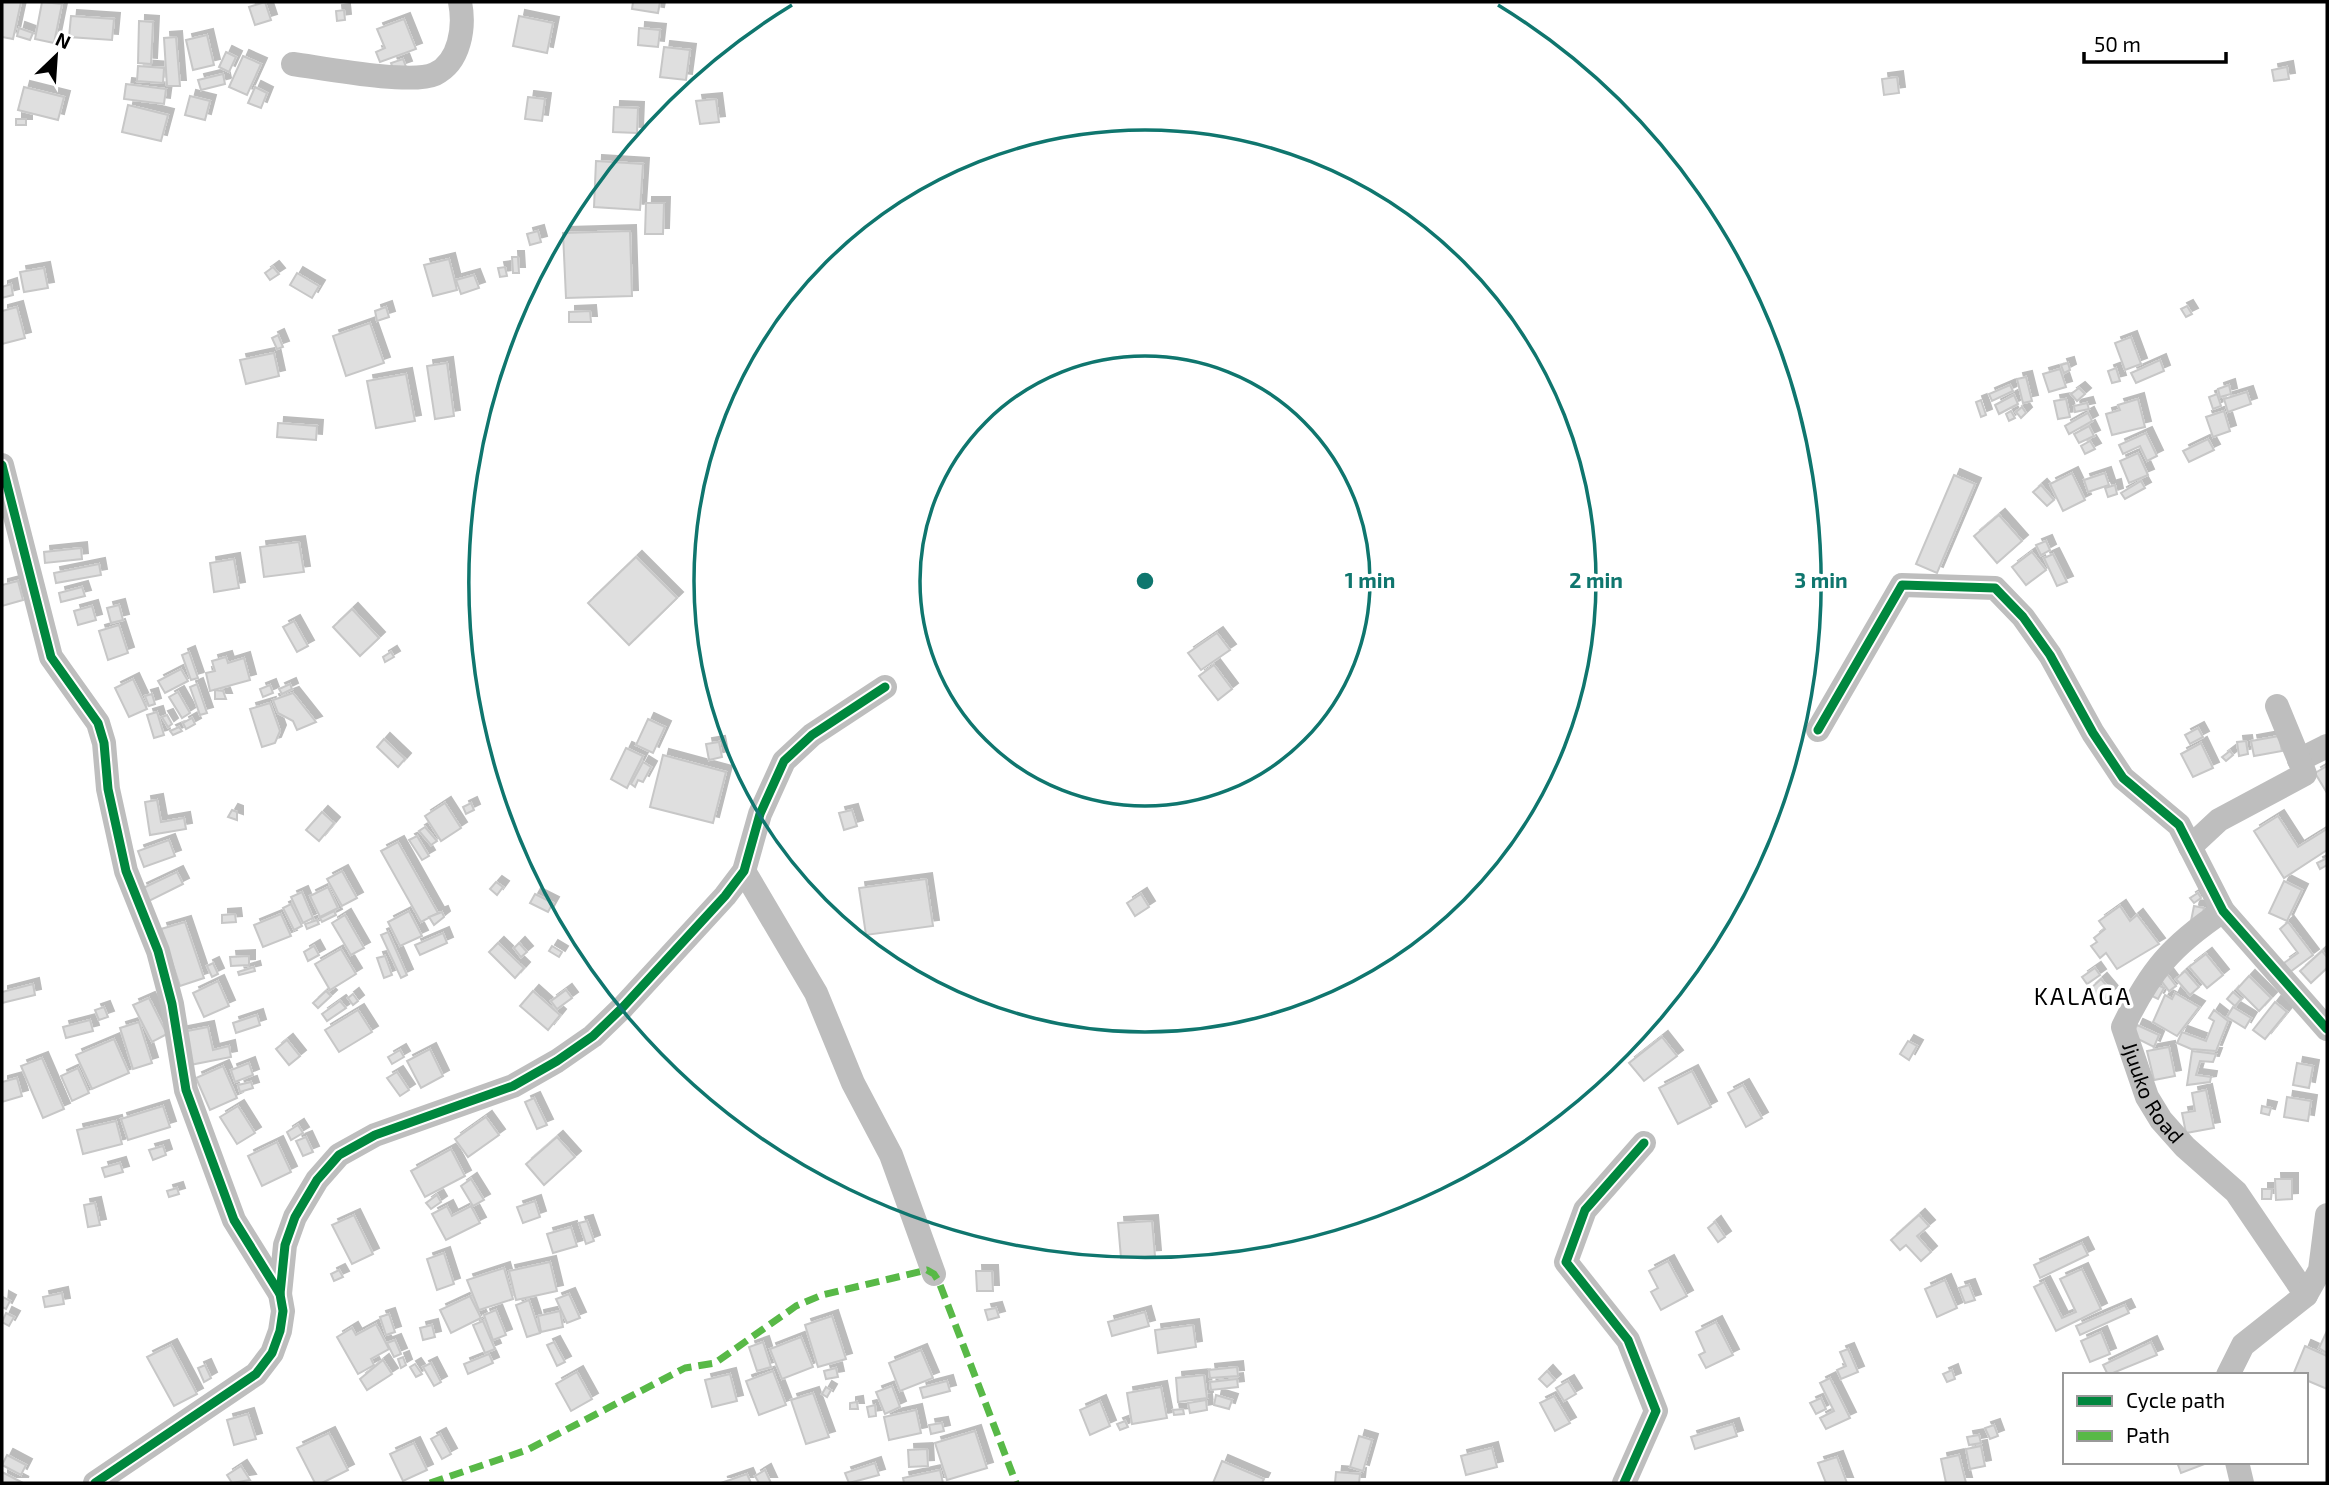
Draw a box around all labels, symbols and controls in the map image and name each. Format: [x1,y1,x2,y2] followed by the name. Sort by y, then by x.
[21,21,91,91] north arrow
[2084,21,2226,65] scale bar
[52,27,74,53] text: N
[2094,31,2141,56] text: 50 m
[1345,567,1395,592] text: 1 min
[1569,567,1623,592] text: 2 min
[1794,567,1848,592] text: 3 min
[1133,569,1157,593] centre of rings
[2034,981,2132,1010] district label: KALAGA
[2118,1038,2190,1148] street label: Jjuuko Road
[2063,1373,2308,1464] legend
[2126,1387,2225,1412] text: Cycle path
[2126,1422,2170,1447] text: Path

